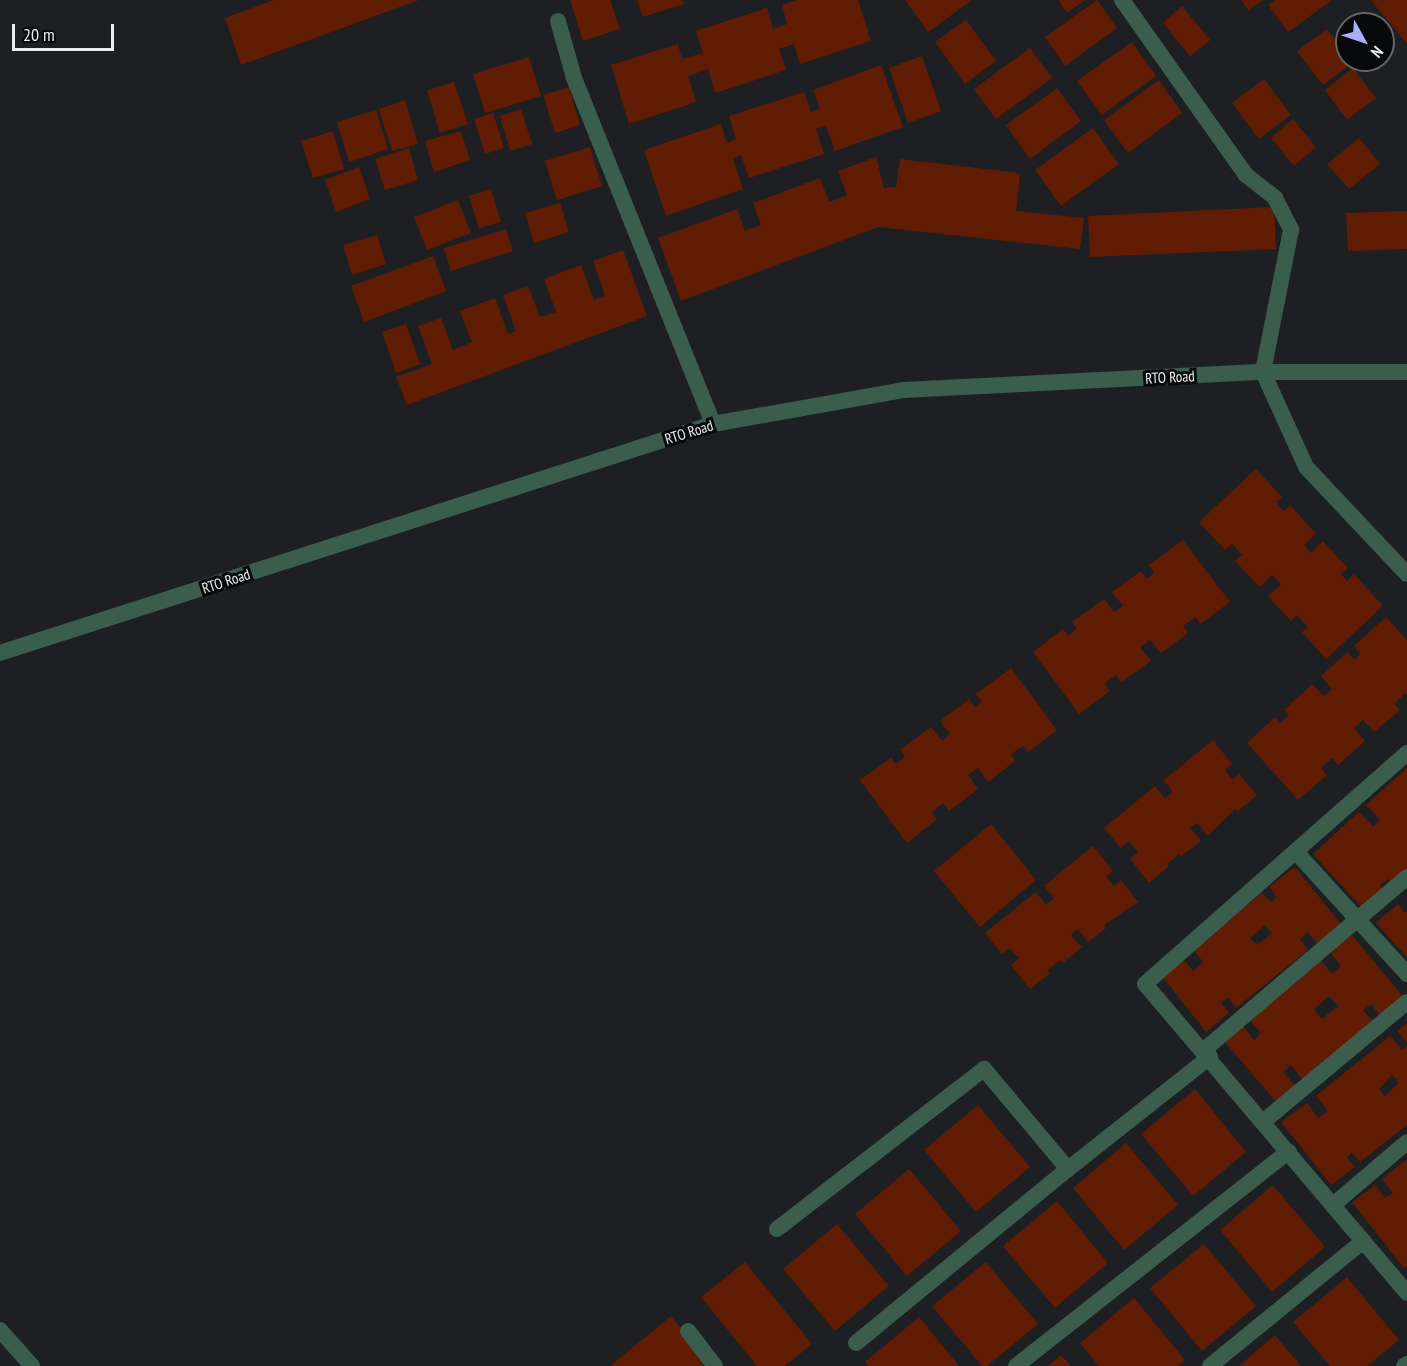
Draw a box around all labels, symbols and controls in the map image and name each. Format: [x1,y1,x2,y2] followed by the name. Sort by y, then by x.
[15,12,117,50] scale bar
[1335,12,1395,72] north arrow
[23,23,55,46] text: 20 m
[1367,43,1388,62] text: N
[1145,367,1195,387] street label: RTO Road
[663,416,715,448] street label: RTO Road
[200,565,252,597] street label: RTO Road

